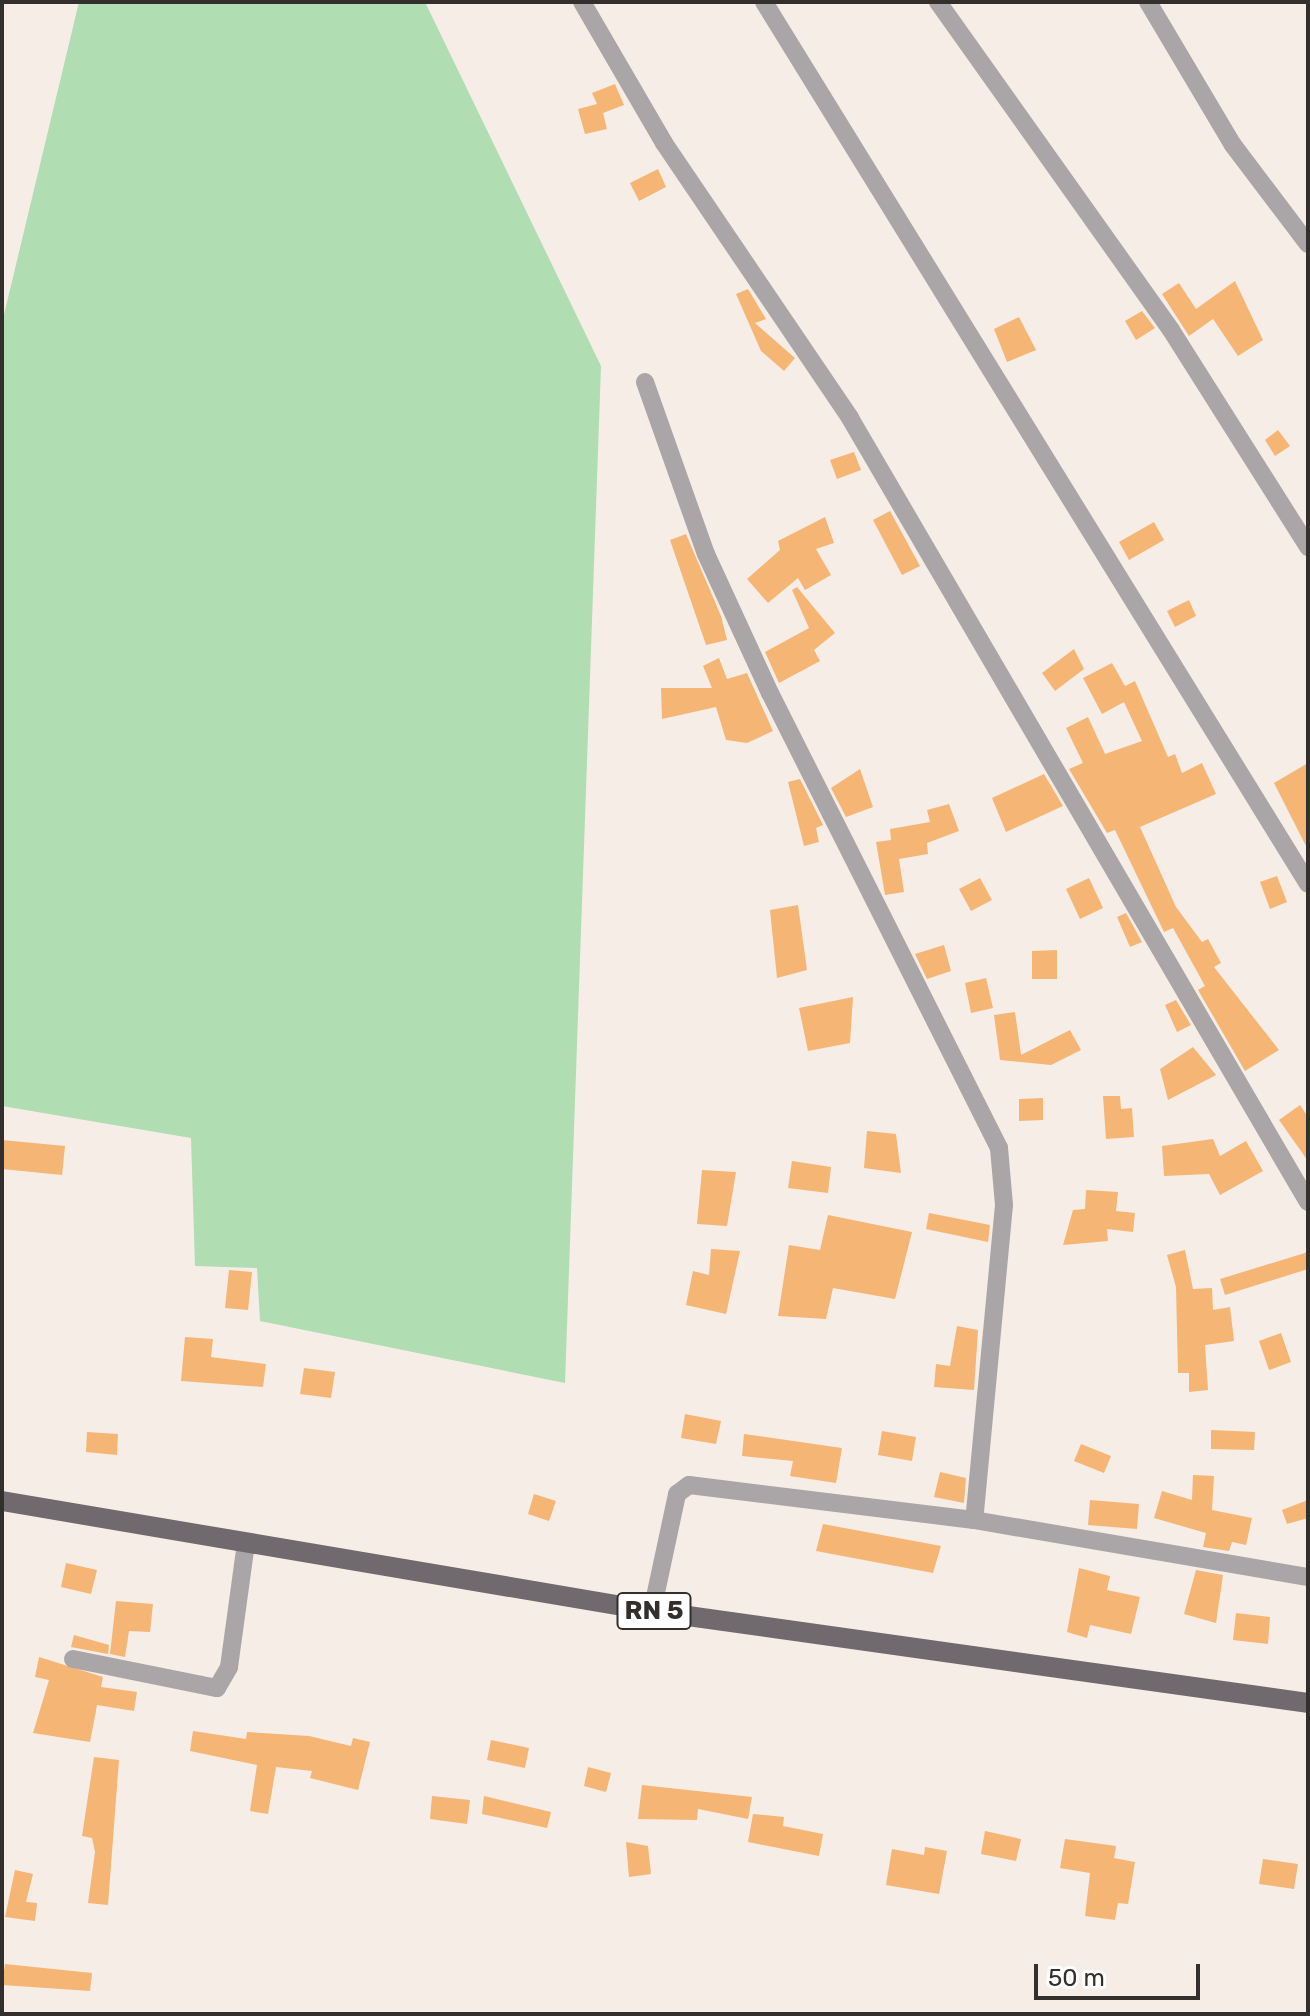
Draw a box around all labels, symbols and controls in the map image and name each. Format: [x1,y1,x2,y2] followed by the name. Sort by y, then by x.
[616,1589,692,1633] road number: RN 5
[1038,1948,1204,1998] scale bar
[1048,1964,1105,1992] text: 50 m

